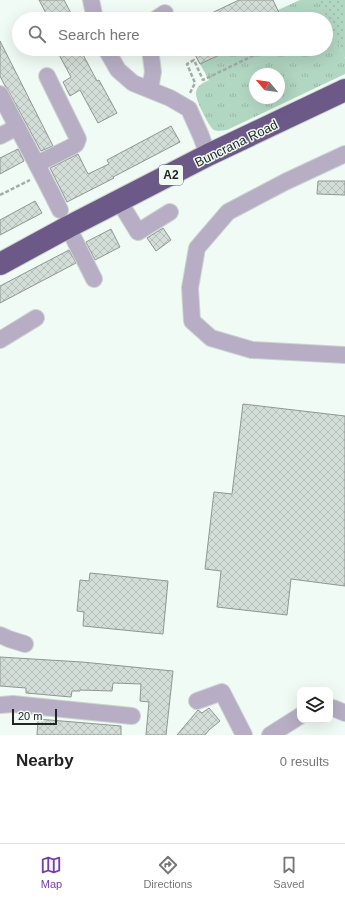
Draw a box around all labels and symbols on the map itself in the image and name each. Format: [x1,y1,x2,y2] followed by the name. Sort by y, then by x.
[249,68,285,104] north arrow
[192,117,280,170] street label: Buncrana Road
[159,165,183,185] road number: A2
[12,707,57,726] scale bar

